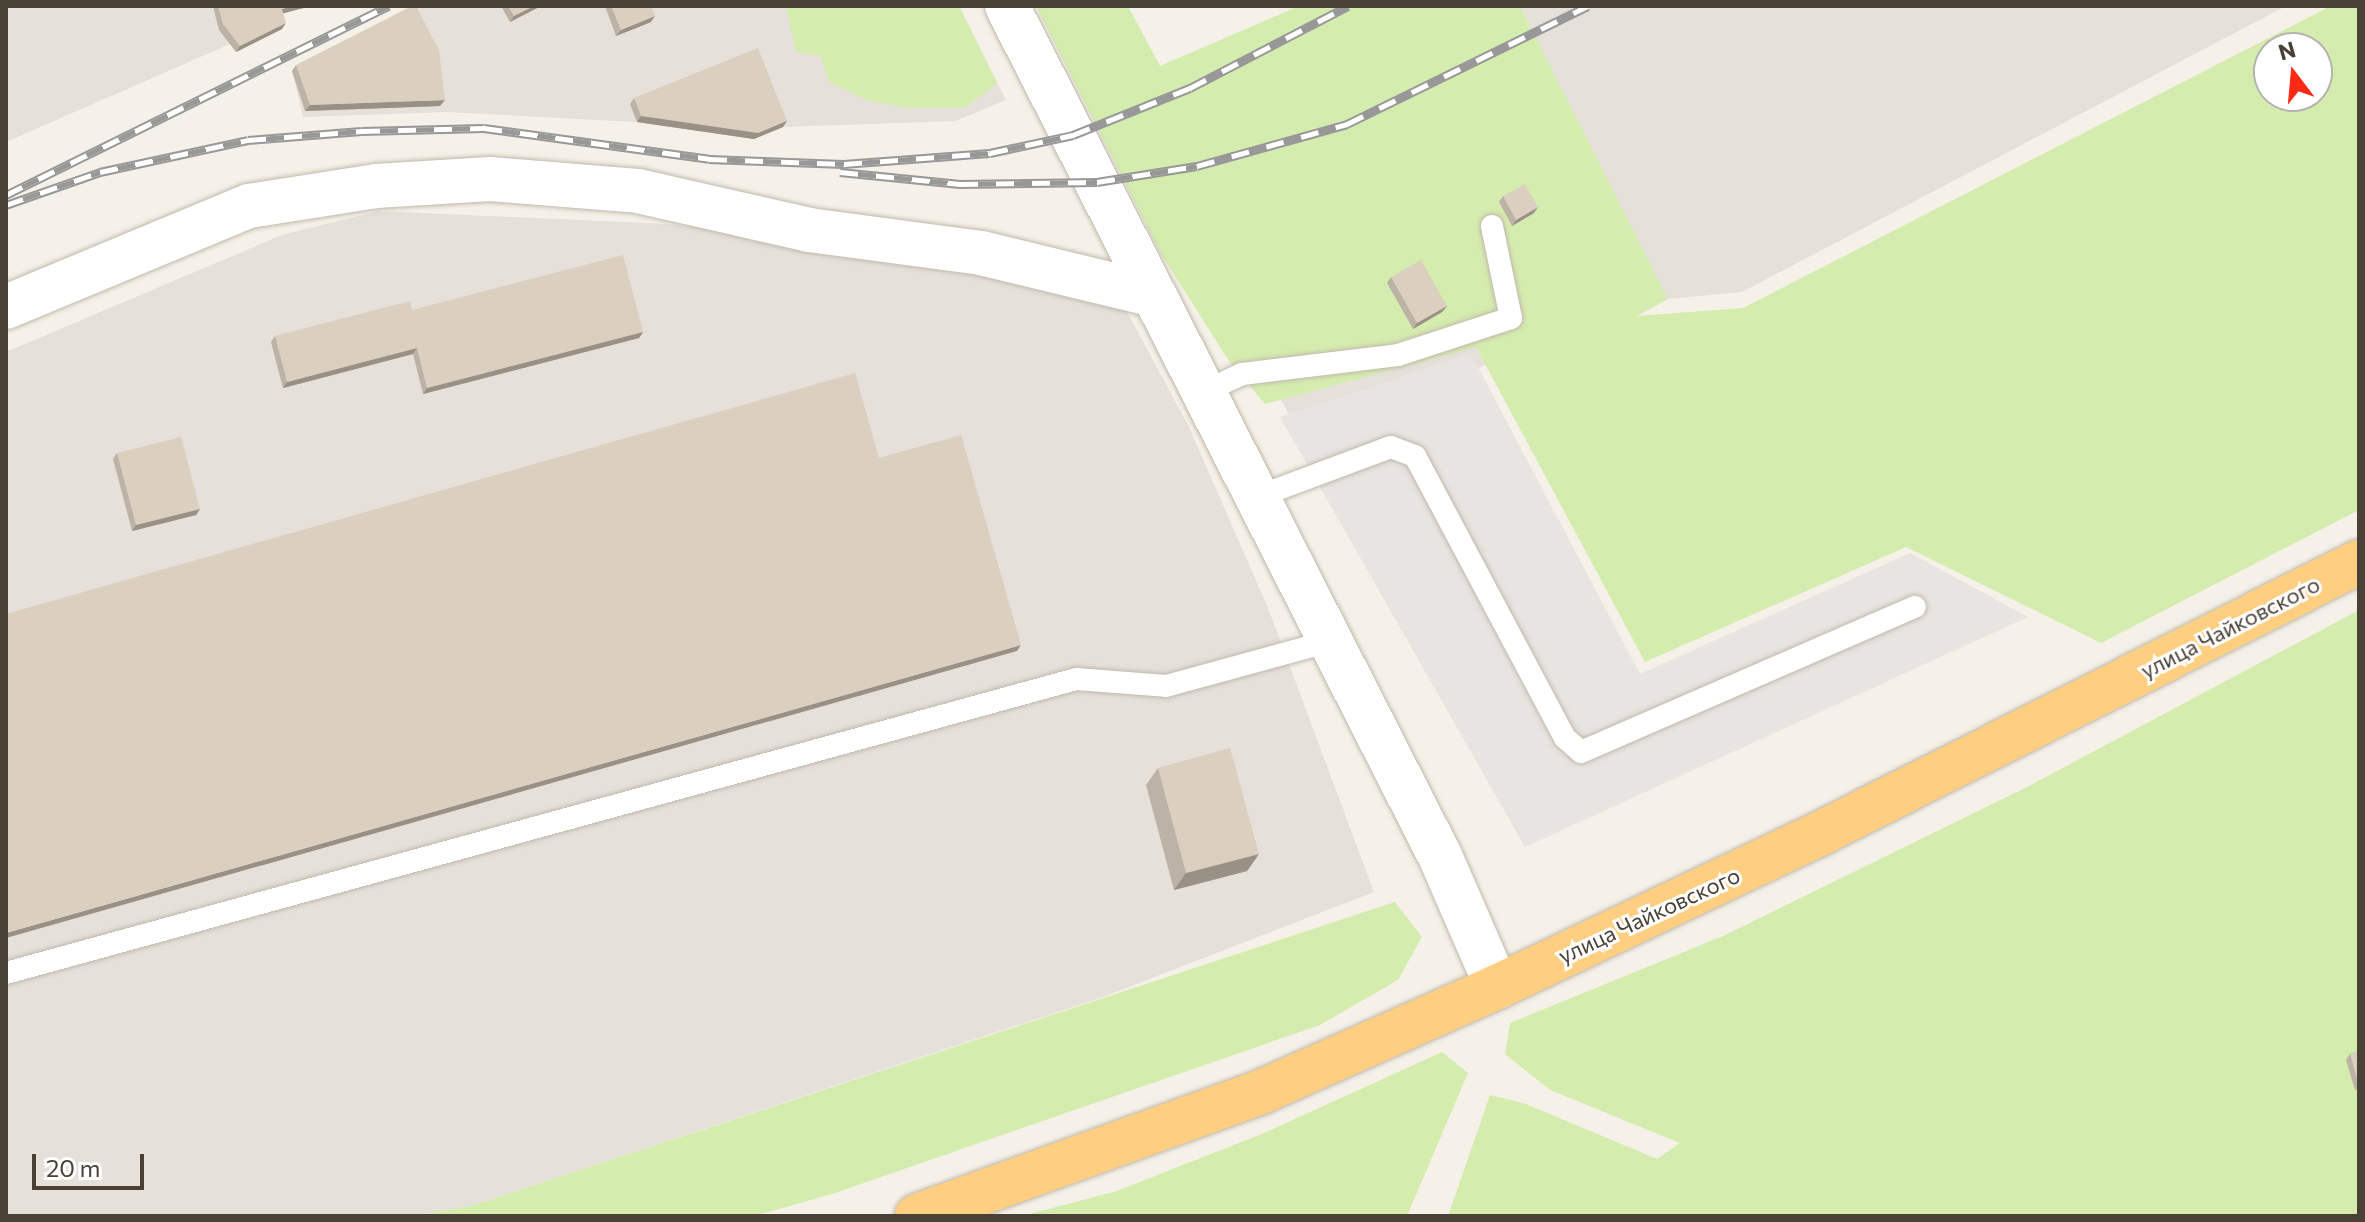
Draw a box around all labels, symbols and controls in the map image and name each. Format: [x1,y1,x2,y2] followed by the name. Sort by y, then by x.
[2253,32,2333,112] north arrow
[2275,35,2298,66] text: N
[2136,570,2324,684] street label: улица Чайковского
[1554,861,1744,969] street label: улица Чайковского
[36,1138,148,1188] scale bar
[46,1153,100,1182] text: 20 m

